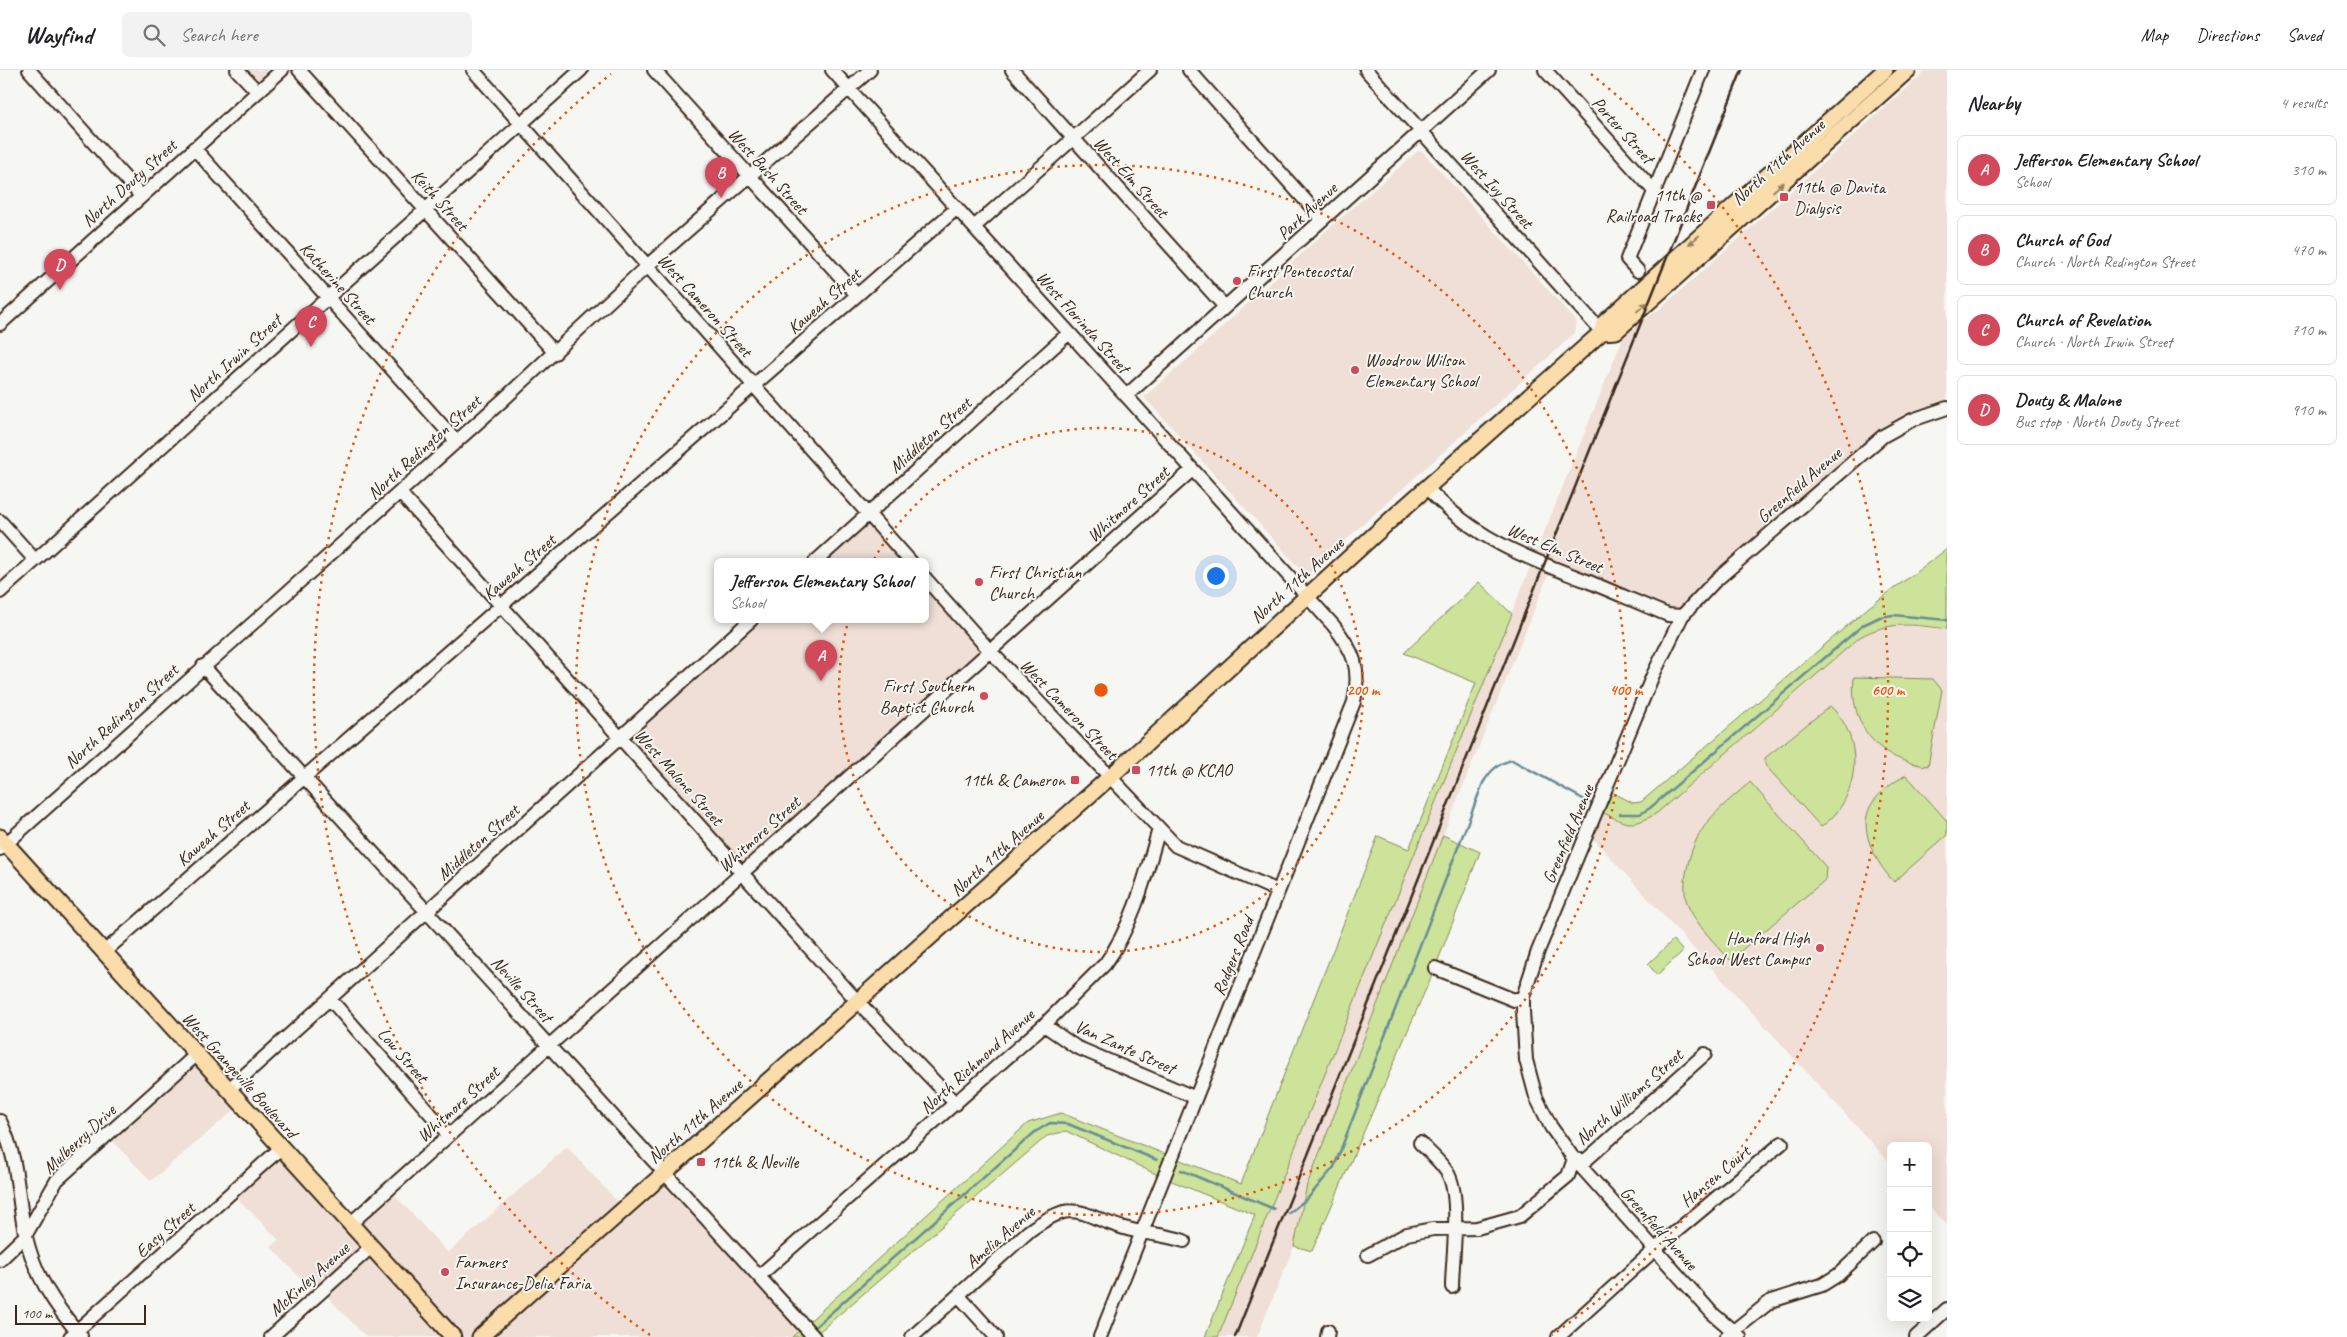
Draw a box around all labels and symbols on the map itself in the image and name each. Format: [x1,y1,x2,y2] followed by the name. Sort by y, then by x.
[1587,92,1661,170] street label: Porter Street
[1727,113,1830,210] street label: North 11th Avenue
[723,123,814,220] street label: West Bush Street
[1089,132,1174,224] street label: West Elm Street
[77,133,183,231] street label: North Douty Street
[1456,145,1539,234] street label: West Ivy Street
[705,157,737,198] pin: B
[407,165,475,237] street label: Keith Street
[1794,176,1887,219] place label: 11th @ Davita Dialysis
[1272,177,1343,244] street label: Park Avenue
[1771,181,1783,193] one-way arrow
[1606,184,1703,227] place label: 11th @ Railroad Tracks
[1778,191,1790,203] marker: 11th @ Davita Dialysis
[1705,199,1717,211] marker: 11th @ Railroad Tracks
[1689,234,1701,246] one-way arrow
[295,237,382,330] street label: Katherine Street
[44,249,76,290] pin: D
[653,249,759,363] street label: West Cameron Street
[1247,260,1354,303] place label: First Pentecostal Church
[783,262,867,339] street label: Kaweah Street
[1031,266,1137,380] street label: West Florinda Street
[1231,275,1243,287] marker: First Pentecostal Church
[1635,302,1648,313] one-way arrow
[295,306,327,347] pin: C
[182,308,288,406] street label: North Irwin Street
[1365,349,1480,392] place label: Woodrow Wilson Elementary School
[1349,364,1361,376] marker: Woodrow Wilson Elementary School
[363,389,487,504] street label: North Redington Street
[884,391,977,478] street label: Middleton Street
[1752,441,1847,528] street label: Greenfield Avenue
[1082,460,1175,547] street label: Whitmore Street
[1504,518,1608,579] street label: West Elm Street
[478,528,562,605] street label: Kaweah Street
[1246,531,1349,628] street label: North 11th Avenue
[989,561,1082,604] place label: First Christian Church
[1203,563,1229,589] your location
[973,576,985,588] marker: First Christian Church
[805,640,837,681] pin: A
[1015,654,1124,765] street label: West Cameron Street
[60,658,184,773] street label: North Redington Street
[880,675,975,718] place label: First Southern Baptist Church
[1092,681,1110,699] centre of rings
[1347,681,1381,700] text: 200 m
[1610,681,1644,700] text: 400 m
[1872,681,1906,700] text: 600 m
[978,690,990,702] marker: First Southern Baptist Church
[630,724,729,831] street label: West Malone Street
[1146,759,1234,781] place label: 11th @ KCAO
[1130,764,1142,776] marker: 11th @ KCAO
[963,769,1066,791] place label: 11th & Cameron
[1069,774,1081,786] marker: 11th & Cameron
[1537,780,1599,887] street label: Greenfield Avenue
[713,790,806,877] street label: Whitmore Street
[172,794,256,871] street label: Kaweah Street
[432,798,525,885] street label: Middleton Street
[946,804,1049,901] street label: North 11th Avenue
[1207,911,1260,999] street label: Rodgers Road
[1685,927,1812,970] place label: Hanford High School West Campus
[1814,942,1826,954] marker: Hanford High School West Campus
[487,951,560,1029] street label: Neville Street
[915,1003,1040,1118] street label: North Richmond Avenue
[178,1007,304,1145] street label: West Grangeville Boulevard
[1071,1015,1181,1080] street label: Van Zante Street
[373,1023,434,1089] street label: Low Street
[1571,1043,1689,1150] street label: North Williams Street
[412,1060,505,1147] street label: Whitmore Street
[643,1073,748,1168] street label: North 11th Avenue
[38,1099,121,1178] street label: Mulberry Drive
[1676,1139,1756,1212] street label: Hansen Court
[711,1151,799,1173] place label: 11th & Neville
[695,1156,707,1168] marker: 11th & Neville
[1616,1182,1703,1275] street label: Greenfield Avenue
[131,1196,201,1263] street label: Easy Street
[961,1200,1040,1273] street label: Amelia Avenue
[264,1236,355,1321] street label: McKinley Avenue
[455,1251,592,1294] place label: Farmers Insurance-Delia Faria
[439,1266,451,1278] marker: Farmers Insurance-Delia Faria
[15,1302,146,1325] scale bar

